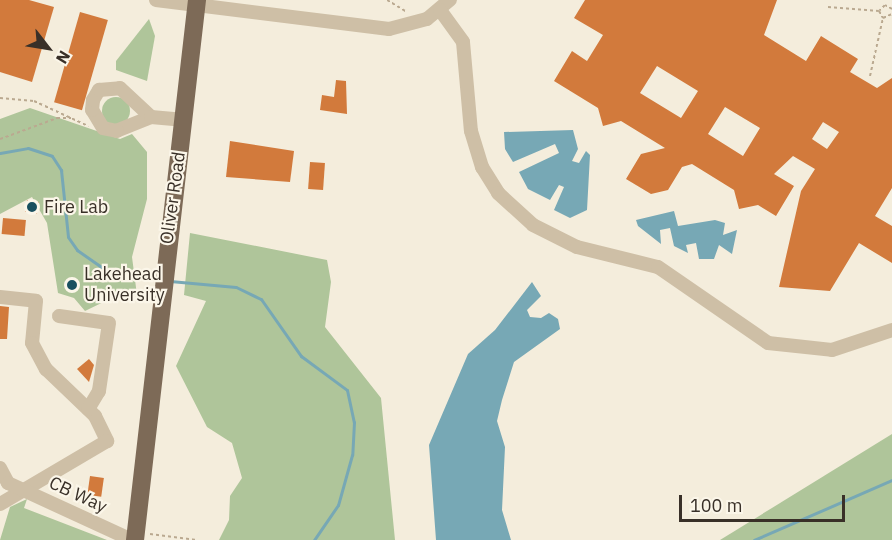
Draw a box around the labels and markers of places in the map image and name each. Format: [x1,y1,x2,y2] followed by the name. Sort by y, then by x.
[44,196,108,218] place label: Fire Lab
[25,200,39,214] marker: Fire Lab
[84,264,165,306] place label: Lakehead University
[65,278,79,292] marker: Lakehead University

